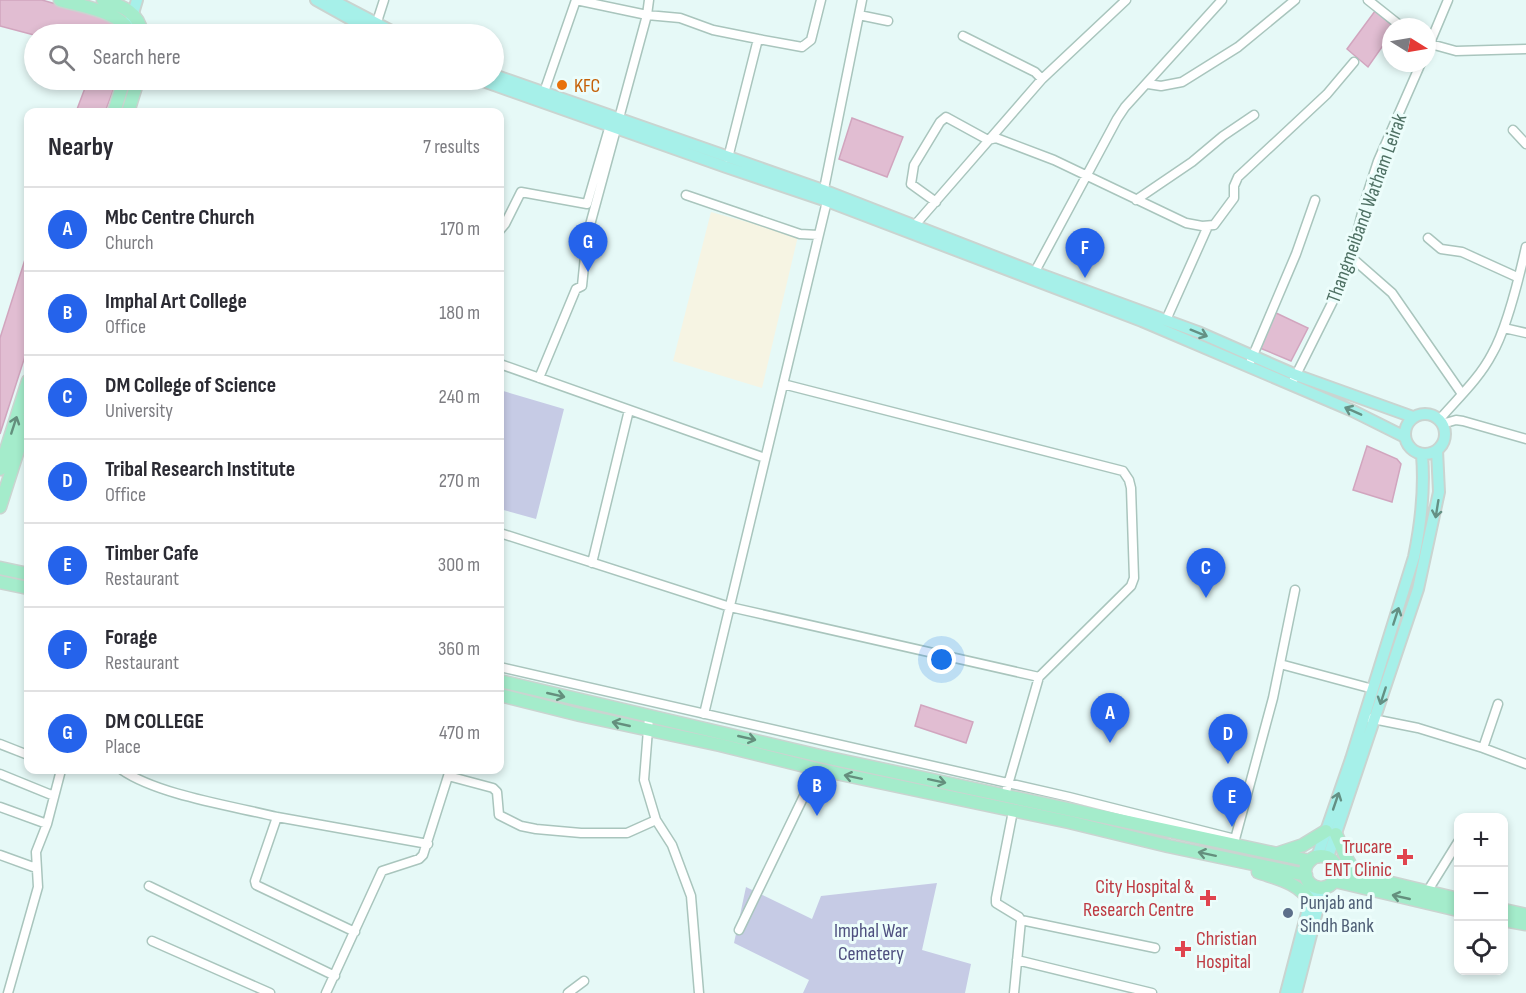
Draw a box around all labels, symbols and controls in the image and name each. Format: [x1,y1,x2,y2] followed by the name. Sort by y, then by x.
[1382,18,1436,72] north arrow
[24,24,504,90] search box
[45,41,78,74] icon: search
[93,44,180,71] text: Search here
[574,74,600,98] place label: KFC
[555,78,569,92] marker: KFC
[1322,110,1412,306] street label: Thangmeiband Watham Leirak
[48,132,114,163] text: Nearby
[423,135,480,159] text: 7 results
[105,204,255,231] text: Mbc Centre Church
[63,217,72,241] text: A
[440,217,480,241] text: 170 m
[568,222,608,272] pin: G
[1066,228,1104,278] pin: F
[105,231,154,255] text: Church
[105,288,247,315] text: Imphal Art College
[63,301,72,325] text: B
[439,301,480,325] text: 180 m
[105,315,146,339] text: Office
[1189,328,1208,339] one-way arrow
[105,372,276,399] text: DM College of Science
[62,385,73,409] text: C
[439,385,480,409] text: 240 m
[105,399,173,423] text: University
[1344,405,1362,416] one-way arrow
[9,416,20,435] one-way arrow
[105,456,295,483] text: Tribal Research Institute
[62,469,73,493] text: D
[439,469,480,493] text: 270 m
[105,483,146,507] text: Office
[1431,498,1442,518] one-way arrow
[105,540,199,567] text: Timber Cafe
[1186,548,1226,598] pin: C
[63,553,72,577] text: E
[438,553,480,577] text: 300 m
[105,567,179,591] text: Restaurant
[1391,607,1402,626] one-way arrow
[105,624,157,651] text: Forage
[63,637,72,661] text: F
[438,637,480,661] text: 360 m
[927,645,956,674] your location
[105,651,179,675] text: Restaurant
[1377,686,1388,705] one-way arrow
[547,689,566,701] one-way arrow
[1090,694,1130,743] pin: A
[105,708,204,735] text: DM COLLEGE
[1208,714,1248,764] pin: D
[612,718,631,730] one-way arrow
[62,721,73,745] text: G
[439,721,480,745] text: 470 m
[736,733,756,744] one-way arrow
[105,735,141,759] text: Place
[798,766,836,816] pin: B
[843,770,862,782] one-way arrow
[927,776,946,787] one-way arrow
[1212,778,1252,827] pin: E
[1331,792,1342,811] one-way arrow
[1454,813,1508,975] map controls
[1454,813,1508,867] button: +
[1324,835,1392,882] place label: Trucare ENT Clinic
[1198,848,1217,859] one-way arrow
[1396,848,1414,866] marker: Trucare ENT Clinic
[1454,867,1508,921] button: −
[1083,875,1194,922] place label: City Hospital & Research Centre
[1199,889,1217,907] marker: City Hospital & Research Centre
[1300,891,1374,938] place label: Punjab and Sindh Bank
[1392,891,1411,903] one-way arrow
[1281,906,1295,920] marker: Punjab and Sindh Bank
[834,919,908,966] park label: Imphal War Cemetery
[1454,921,1508,975] button: locate
[1196,927,1257,974] place label: Christian Hospital
[1174,940,1192,958] marker: Christian Hospital

